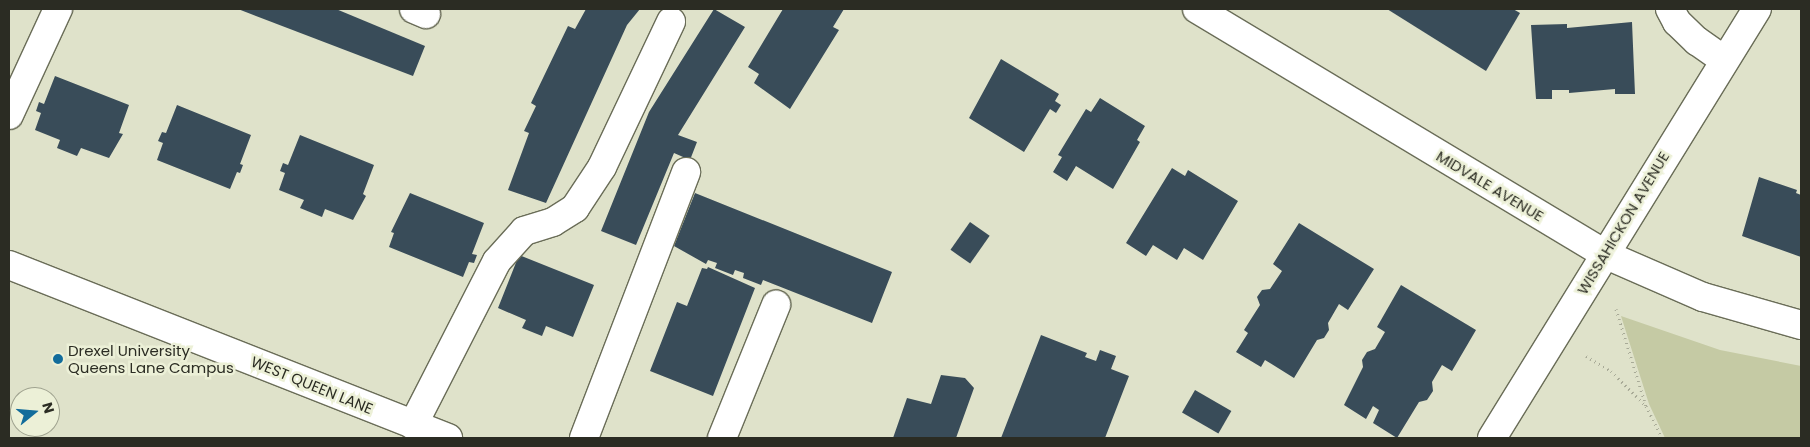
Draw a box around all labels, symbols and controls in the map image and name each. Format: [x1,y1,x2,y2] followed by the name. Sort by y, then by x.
[1433,147,1547,225] street label: MIDVALE AVENUE
[1573,148,1673,298] street label: WISSAHICKON AVENUE
[68,341,234,376] place label: Drexel University Queens Lane Campus
[248,352,376,418] street label: WEST QUEEN LANE
[52,353,64,365] marker: Drexel University Queens Lane Campus
[10,387,60,437] north arrow
[37,400,59,416] text: N

